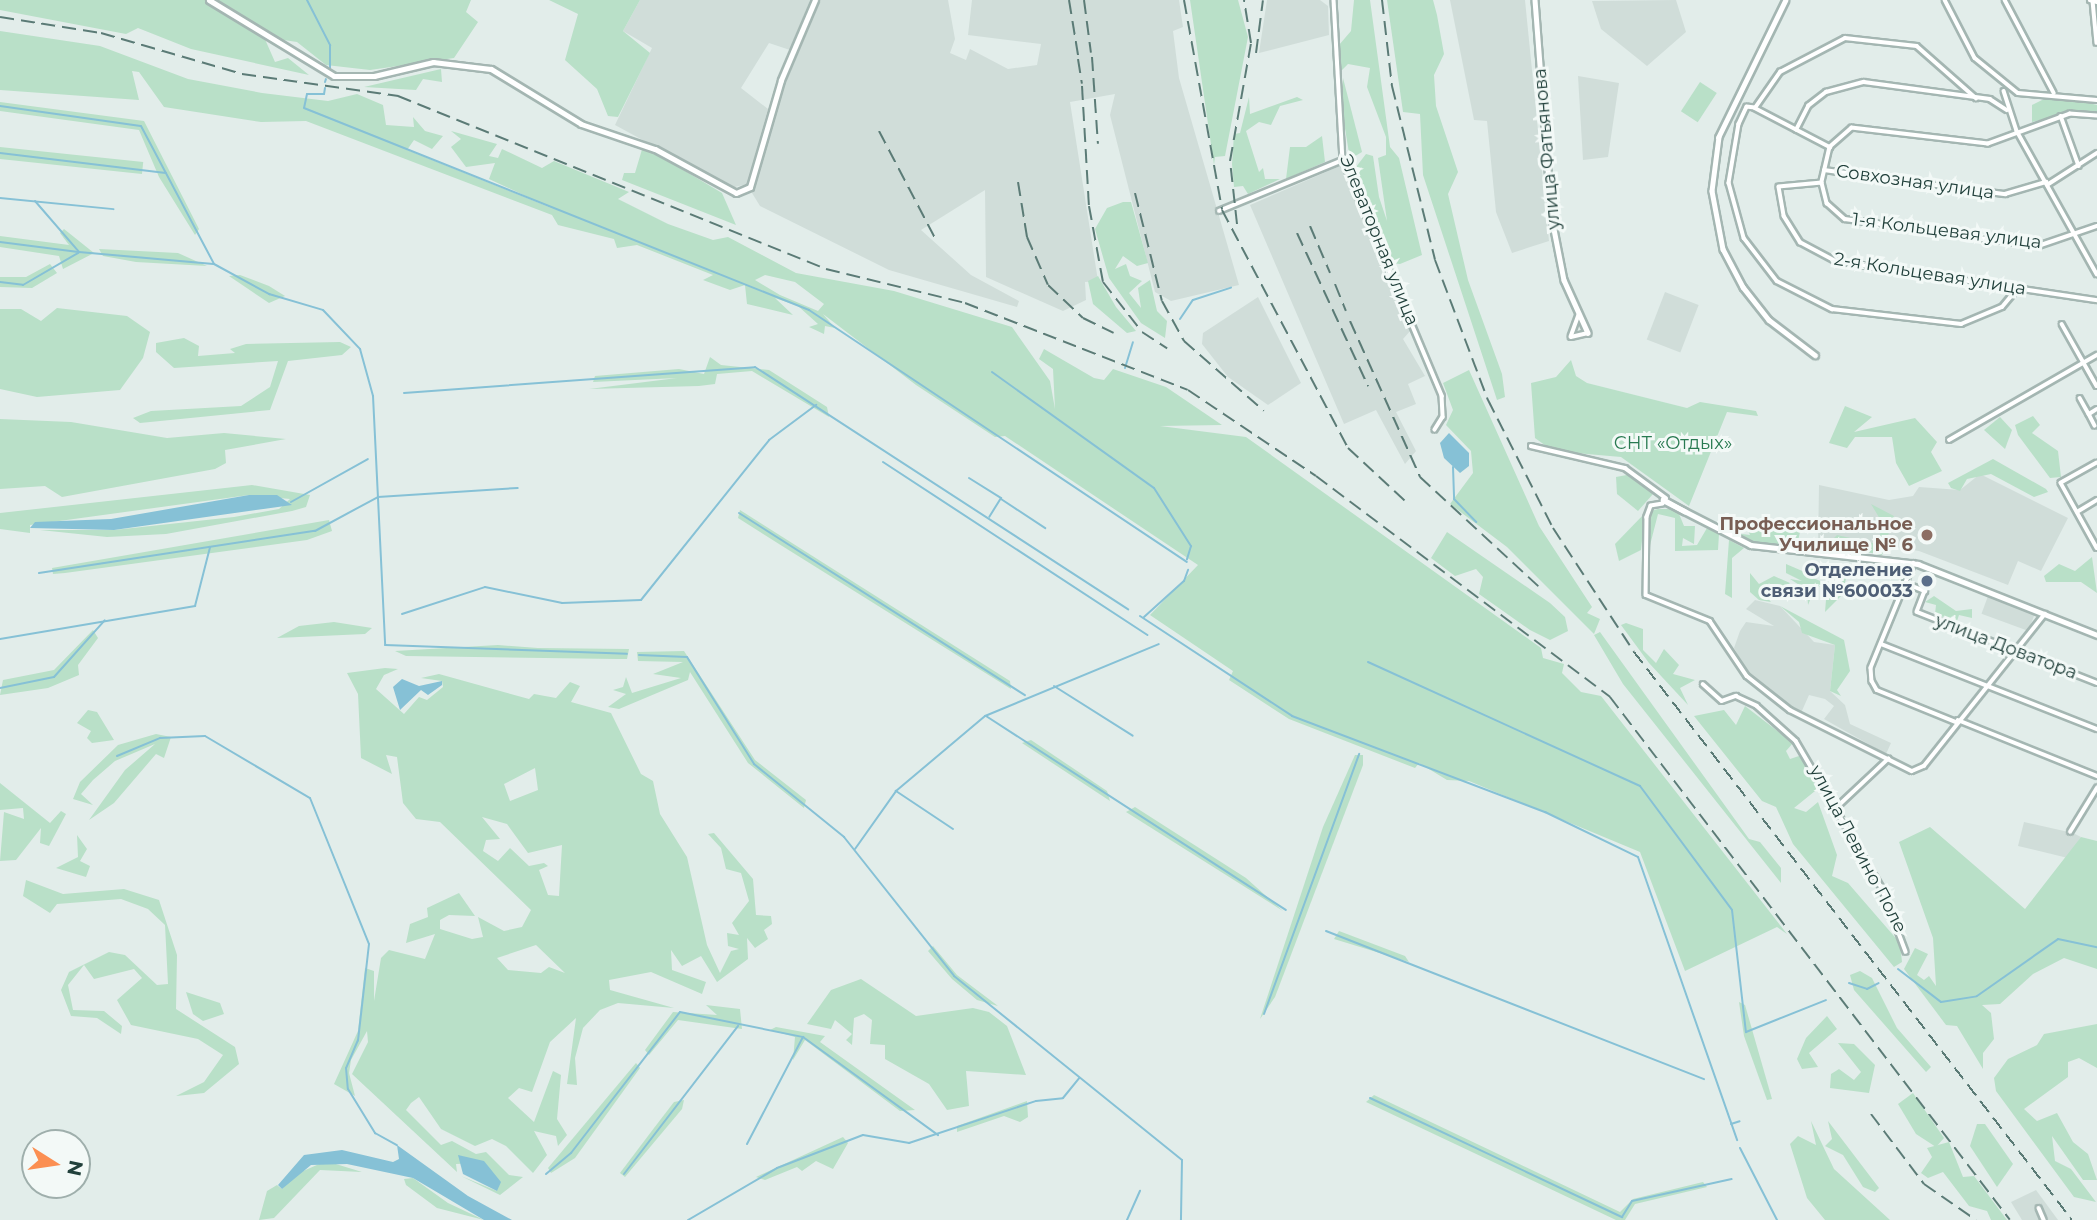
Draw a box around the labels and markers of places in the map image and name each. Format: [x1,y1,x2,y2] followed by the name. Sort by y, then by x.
[1719,514,1913,556] place label: Профессиональное Училище № 6
[1919,527,1935,543] marker: Профессиональное Училище № 6
[1761,560,1913,602] place label: Отделение связи №600033
[1919,573,1935,589] marker: Отделение связи №600033

